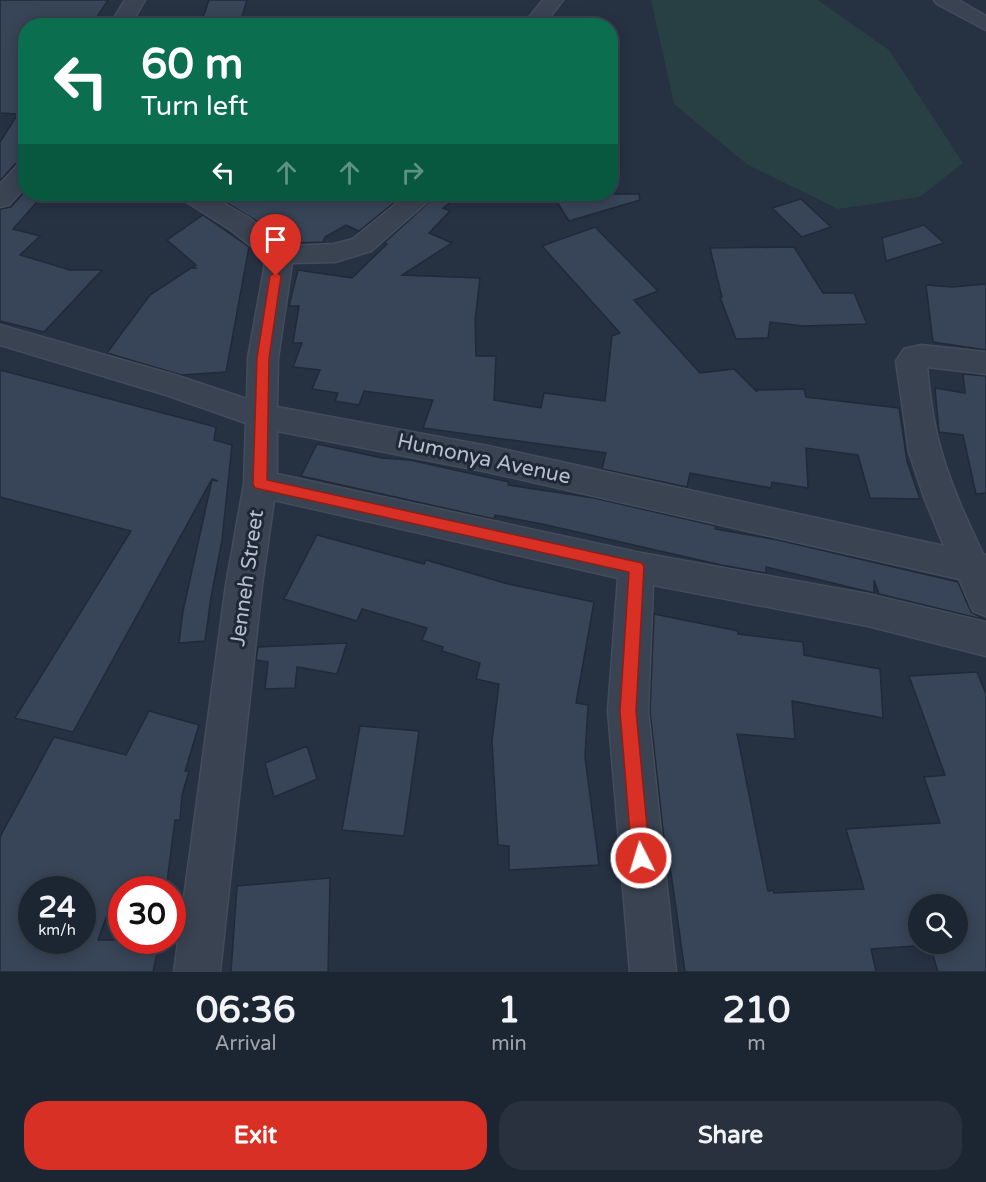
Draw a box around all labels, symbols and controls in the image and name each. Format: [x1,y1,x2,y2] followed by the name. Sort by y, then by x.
[141,39,243,90] text: 60 m
[42,42,120,120] icon: left
[141,90,248,123] text: Turn left
[207,156,240,189] icon: left
[270,156,303,189] icon: ahead
[333,156,366,189] icon: ahead
[396,156,429,189] icon: right
[250,214,301,276] pin
[259,223,292,256] icon: arrive
[395,428,573,490] street label: Humonya Avenue
[225,508,269,648] street label: Jenneh Street
[609,826,673,890] position arrow
[108,876,186,954] speed limit sign: 30
[38,889,76,926] text: 24
[908,894,968,954] map controls
[908,894,968,954] button: search
[38,921,76,939] text: km/h
[196,989,296,1032] text: 06:36
[498,989,520,1032] text: 1
[722,989,790,1032] text: 210
[215,1032,277,1056] text: Arrival
[491,1032,527,1056] text: min
[747,1032,766,1056] text: m
[24,1101,487,1170] button: Exit
[499,1101,962,1170] button: Share

